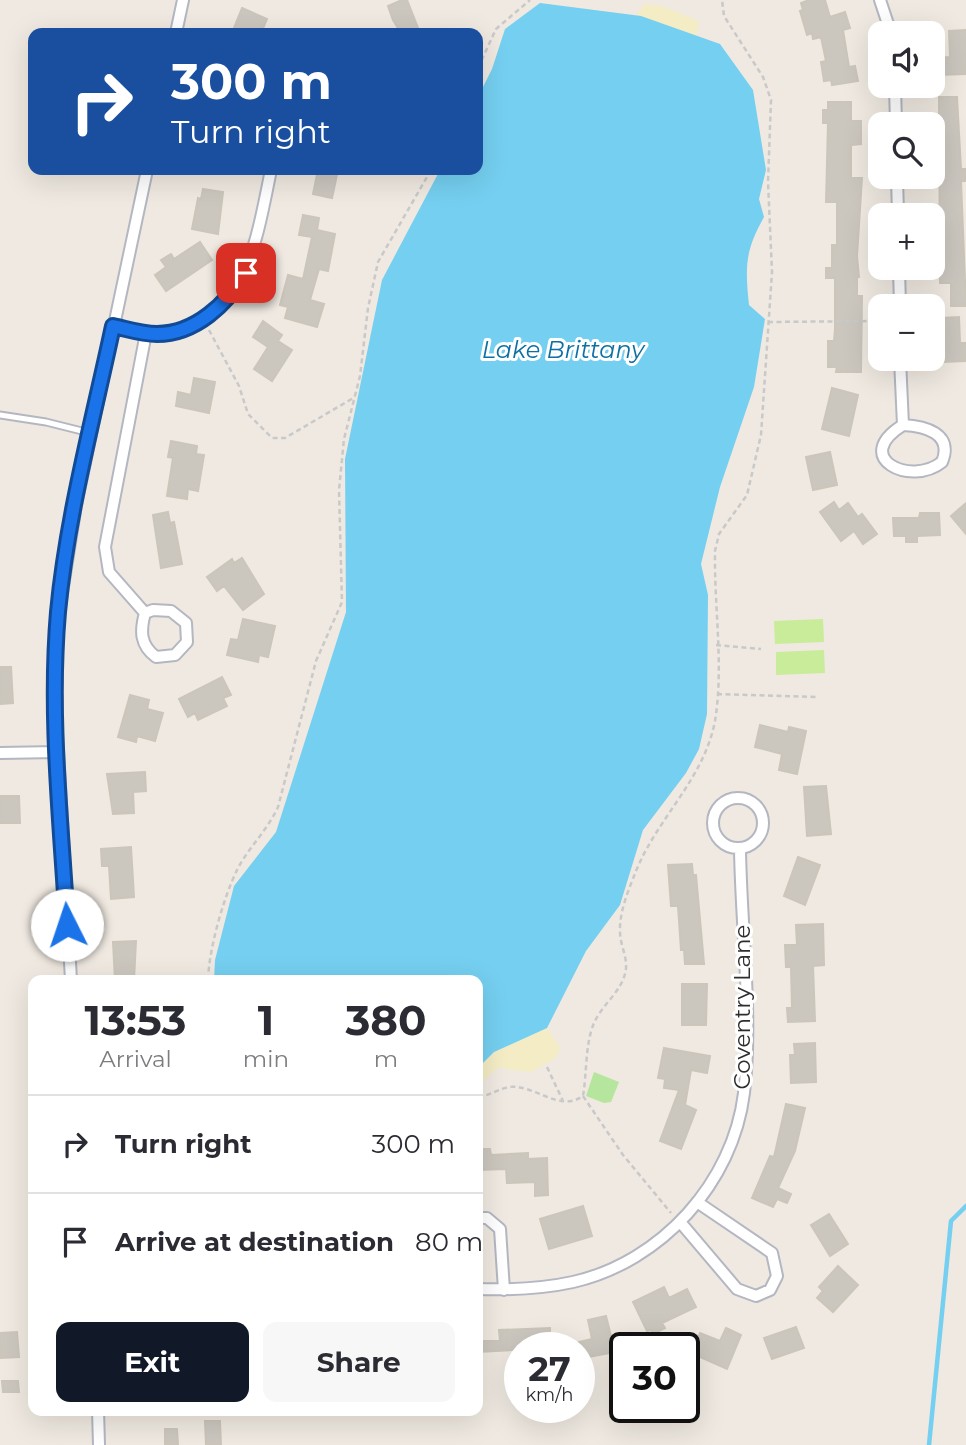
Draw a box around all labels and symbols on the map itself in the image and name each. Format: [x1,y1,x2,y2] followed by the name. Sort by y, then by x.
[216,243,276,303] pin
[482,335,646,364] water label: Lake Brittany
[30,888,104,962] position arrow
[728,925,756,1089] street label: Coventry Lane
[609,1332,700,1423] speed limit sign: 30

